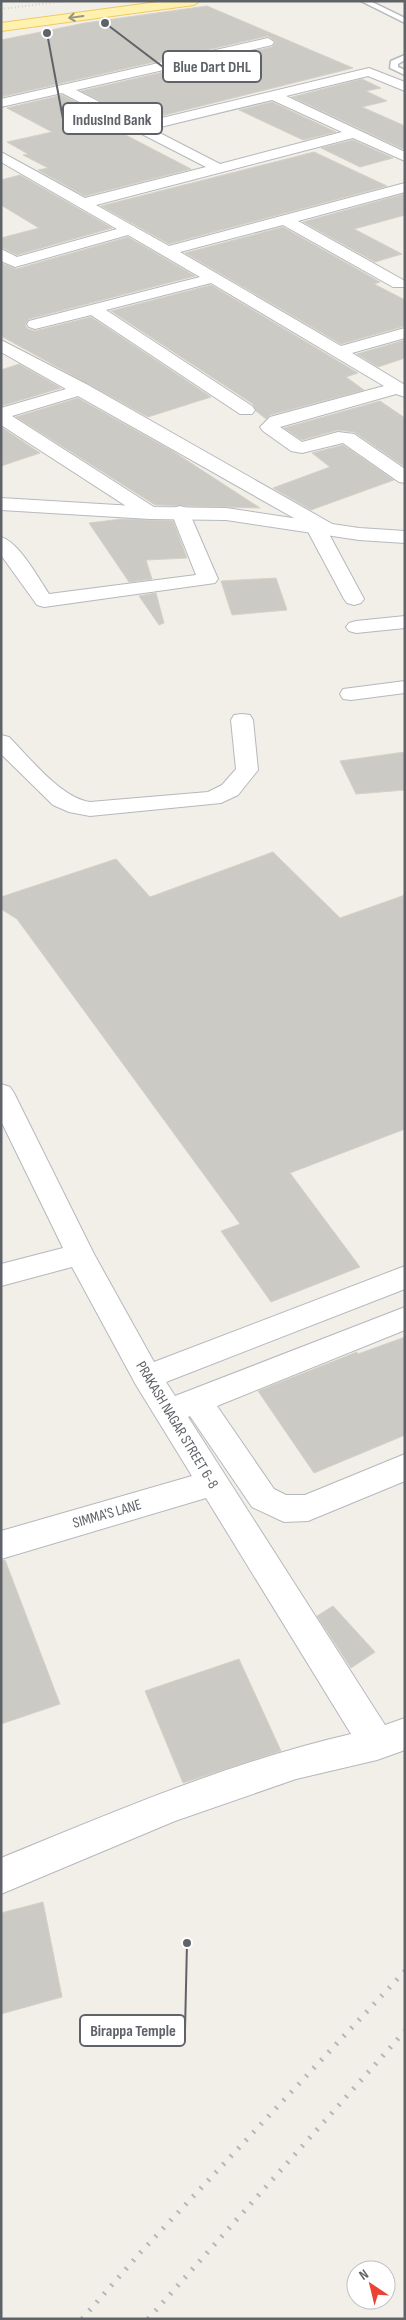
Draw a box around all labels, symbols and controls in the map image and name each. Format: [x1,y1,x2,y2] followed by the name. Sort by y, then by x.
[69,12,85,22] one-way arrow
[163,51,261,82] callout: Blue Dart DHL
[173,58,252,77] text: Blue Dart DHL
[63,103,162,134] callout: IndusInd Bank
[72,111,152,130] text: IndusInd Bank
[131,1358,223,1492] street label: PRAKASH NAGAR STREET 6-8
[70,1495,144,1533] street label: SIMMA'S LANE
[80,2015,185,2046] callout: Birappa Temple
[90,2022,176,2041] text: Birappa Temple
[346,2260,396,2310] north arrow
[356,2266,372,2284] text: N

